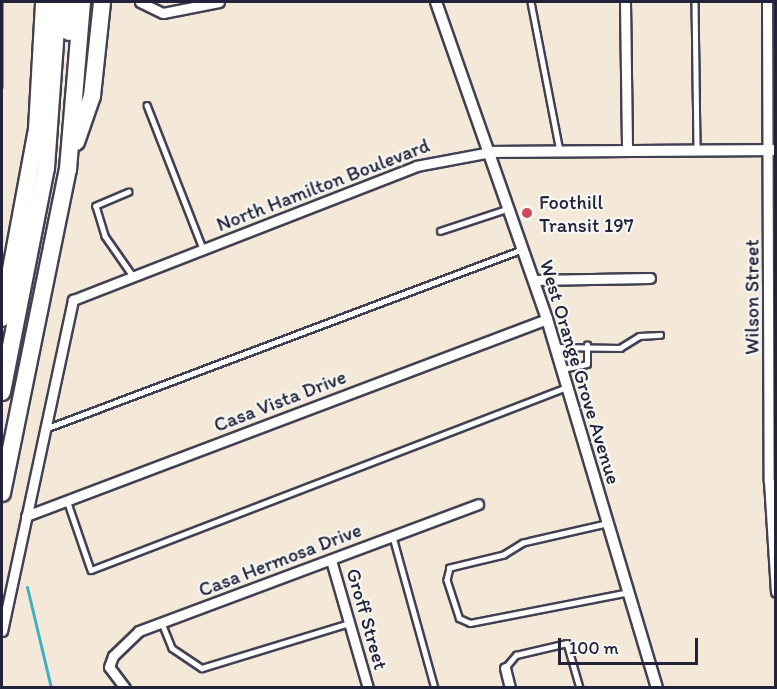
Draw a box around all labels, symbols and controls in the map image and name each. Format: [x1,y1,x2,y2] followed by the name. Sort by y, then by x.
[212,133,434,237] street label: North Hamilton Boulevard
[539,190,634,237] place label: Foothill Transit 197
[520,206,534,220] marker: Foothill Transit 197
[740,239,764,355] street label: Wilson Street
[535,257,625,487] street label: West Orange Grove Avenue
[211,365,349,437] street label: Casa Vista Drive
[195,518,365,602] street label: Casa Hermosa Drive
[341,566,393,672] street label: Groff Street
[561,626,700,664] scale bar
[569,637,619,659] text: 100 m

